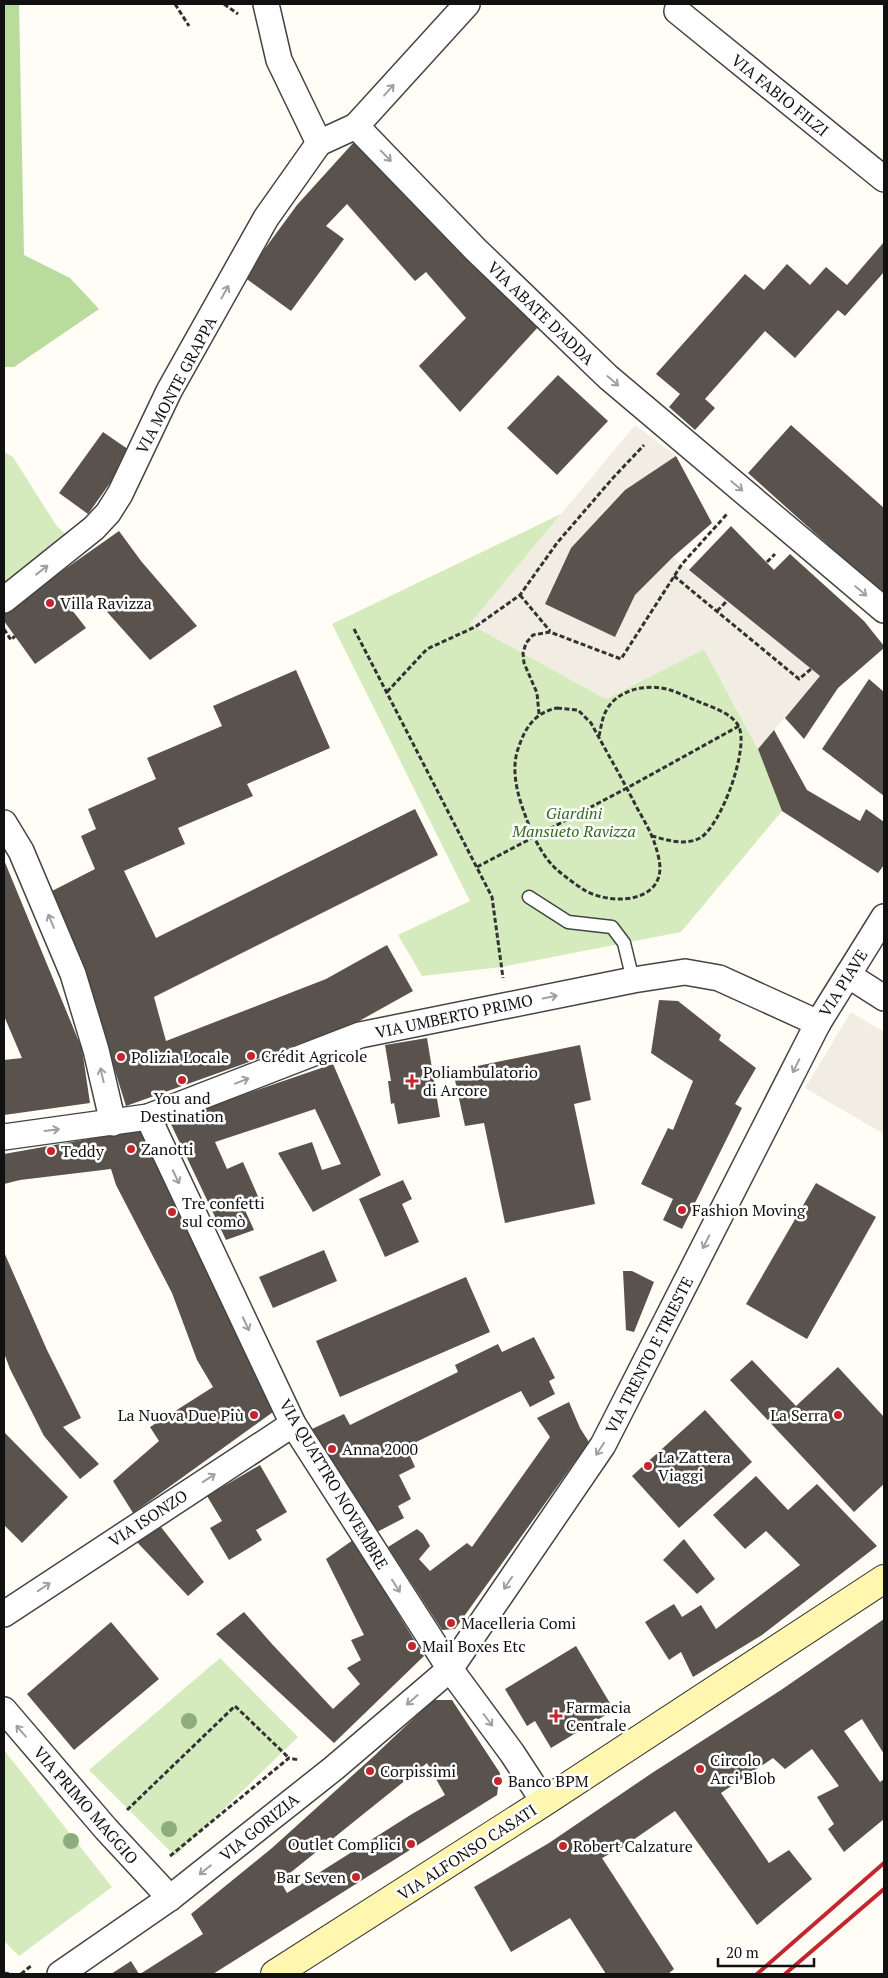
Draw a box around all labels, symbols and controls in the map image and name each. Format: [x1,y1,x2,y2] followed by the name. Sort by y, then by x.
[727,49,833,141] street label: VIA FABIO FILZI
[383,83,395,96] one-way arrow
[380,150,392,162] one-way arrow
[483,256,599,370] street label: VIA ABATE D'ADDA
[221,285,230,300] one-way arrow
[130,312,222,458] street label: VIA MONTE GRAPPA
[606,375,619,386] one-way arrow
[730,480,743,491] one-way arrow
[35,564,48,575] one-way arrow
[855,585,868,596] one-way arrow
[60,592,152,614] place label: Villa Ravizza
[44,597,56,609] marker: Villa Ravizza
[511,802,636,842] park label: Giardini Mansueto Ravizza
[45,914,55,929] one-way arrow
[814,945,872,1021] street label: VIA PIAVE
[373,989,535,1043] street label: VIA UMBERTO PRIMO
[541,992,557,1001] one-way arrow
[261,1045,367,1067] place label: Crédit Agricole
[131,1046,229,1068] place label: Polizia Locale
[245,1050,257,1062] marker: Crédit Agricole
[115,1051,127,1063] marker: Polizia Locale
[791,1058,800,1073] one-way arrow
[423,1061,538,1101] place label: Poliambulatorio di Arcore
[97,1068,106,1084] one-way arrow
[176,1074,188,1086] marker: You and Destination
[405,1074,419,1088] marker: Poliambulatorio di Arcore
[234,1076,249,1085] one-way arrow
[140,1087,224,1127] place label: You and Destination
[44,1125,60,1135] one-way arrow
[141,1138,194,1160] place label: Zanotti
[61,1140,105,1162] place label: Teddy
[125,1143,137,1155] marker: Zanotti
[45,1145,57,1157] marker: Teddy
[172,1169,181,1184] one-way arrow
[182,1192,265,1232] place label: Tre confetti sul comò
[692,1199,806,1221] place label: Fashion Moving
[676,1204,688,1216] marker: Fashion Moving
[166,1206,178,1218] marker: Tre confetti sul comò
[701,1234,710,1249] one-way arrow
[600,1273,698,1437] street label: VIA TRENTO E TRIESTE
[242,1316,251,1331] one-way arrow
[274,1395,394,1573] street label: VIA QUATTRO NOVEMBRE
[118,1404,244,1426] place label: La Nuova Due Più
[770,1404,828,1426] place label: La Serra
[248,1409,260,1421] marker: La Nuova Due Più
[832,1409,844,1421] marker: La Serra
[342,1438,418,1460] place label: Anna 2000
[594,1441,604,1455] one-way arrow
[326,1443,338,1455] marker: Anna 2000
[658,1446,731,1486] place label: La Zattera Viaggi
[642,1460,654,1472] marker: La Zattera Viaggi
[202,1473,216,1483] one-way arrow
[104,1484,192,1552] street label: VIA ISONZO
[503,1576,513,1590] one-way arrow
[392,1578,402,1592] one-way arrow
[37,1582,51,1592] one-way arrow
[461,1612,576,1634] place label: Macelleria Comi
[445,1617,457,1629] marker: Macelleria Comi
[422,1635,526,1657] place label: Mail Boxes Etc
[406,1640,418,1652] marker: Mail Boxes Etc
[406,1694,419,1705] one-way arrow
[566,1696,631,1736] place label: Farmacia Centrale
[550,1710,562,1722] marker: Farmacia Centrale
[482,1713,493,1726] one-way arrow
[16,1725,27,1738] one-way arrow
[29,1741,143,1869] street label: VIA PRIMO MAGGIO
[710,1749,776,1789] place label: Circolo Arci Blob
[380,1760,456,1782] place label: Corpissimi
[694,1763,706,1775] marker: Circolo Arci Blob
[364,1765,376,1777] marker: Corpissimi
[508,1770,589,1792] place label: Banco BPM
[492,1775,504,1787] marker: Banco BPM
[215,1788,303,1866] street label: VIA GORIZIA
[393,1799,541,1905] street label: VIA ALFONSO CASATI
[288,1833,401,1855] place label: Outlet Complici
[573,1835,693,1857] place label: Robert Calzature
[405,1838,417,1850] marker: Outlet Complici
[557,1840,569,1852] marker: Robert Calzature
[199,1864,212,1875] one-way arrow
[276,1866,346,1888] place label: Bar Seven
[350,1871,362,1883] marker: Bar Seven
[718,1936,814,1968] scale bar
[726,1942,759,1962] text: 20 m

